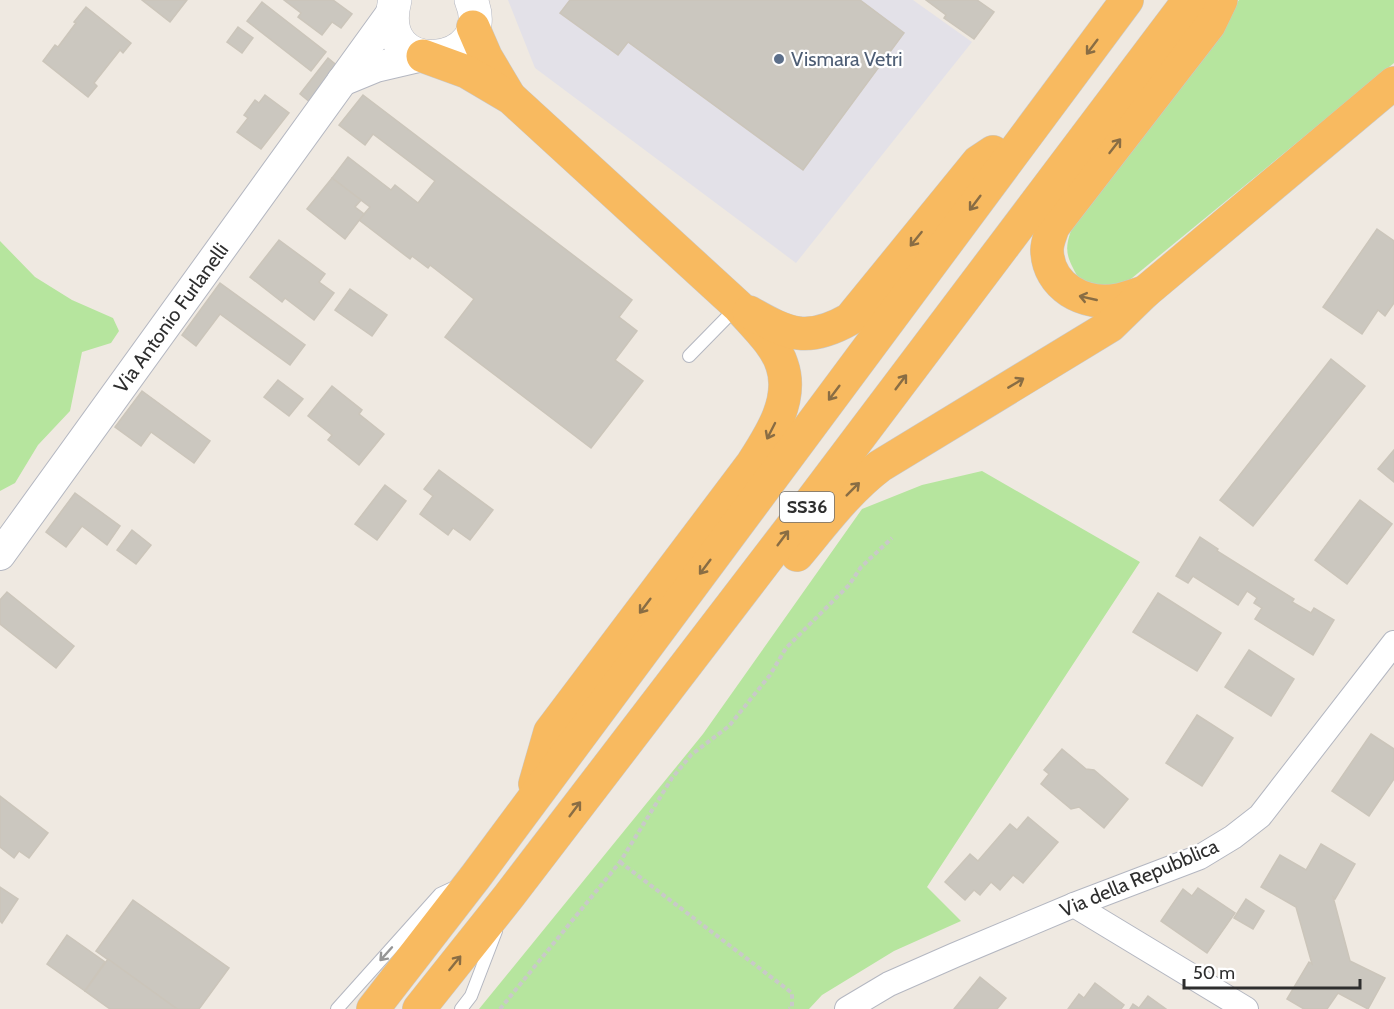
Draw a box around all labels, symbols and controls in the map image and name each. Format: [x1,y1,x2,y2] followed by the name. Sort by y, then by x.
[1086,38,1098,54] one-way arrow
[791,47,903,71] place label: Vismara Vetri
[772,52,786,66] marker: Vismara Vetri
[1109,138,1122,154] one-way arrow
[969,194,981,210] one-way arrow
[909,231,922,247] one-way arrow
[109,238,233,398] street label: Via Antonio Furlanelli
[1079,292,1098,303] one-way arrow
[895,375,907,391] one-way arrow
[1007,377,1024,389] one-way arrow
[828,385,840,401] one-way arrow
[765,422,777,440] one-way arrow
[845,482,860,496] one-way arrow
[780,492,834,522] road number: SS36
[777,530,790,546] one-way arrow
[699,558,712,574] one-way arrow
[639,598,652,614] one-way arrow
[569,802,582,818] one-way arrow
[1056,834,1222,922] street label: Via della Repubblica
[379,946,393,961] one-way arrow
[1184,952,1360,990] scale bar
[449,955,462,971] one-way arrow
[1193,962,1235,984] text: 50 m

